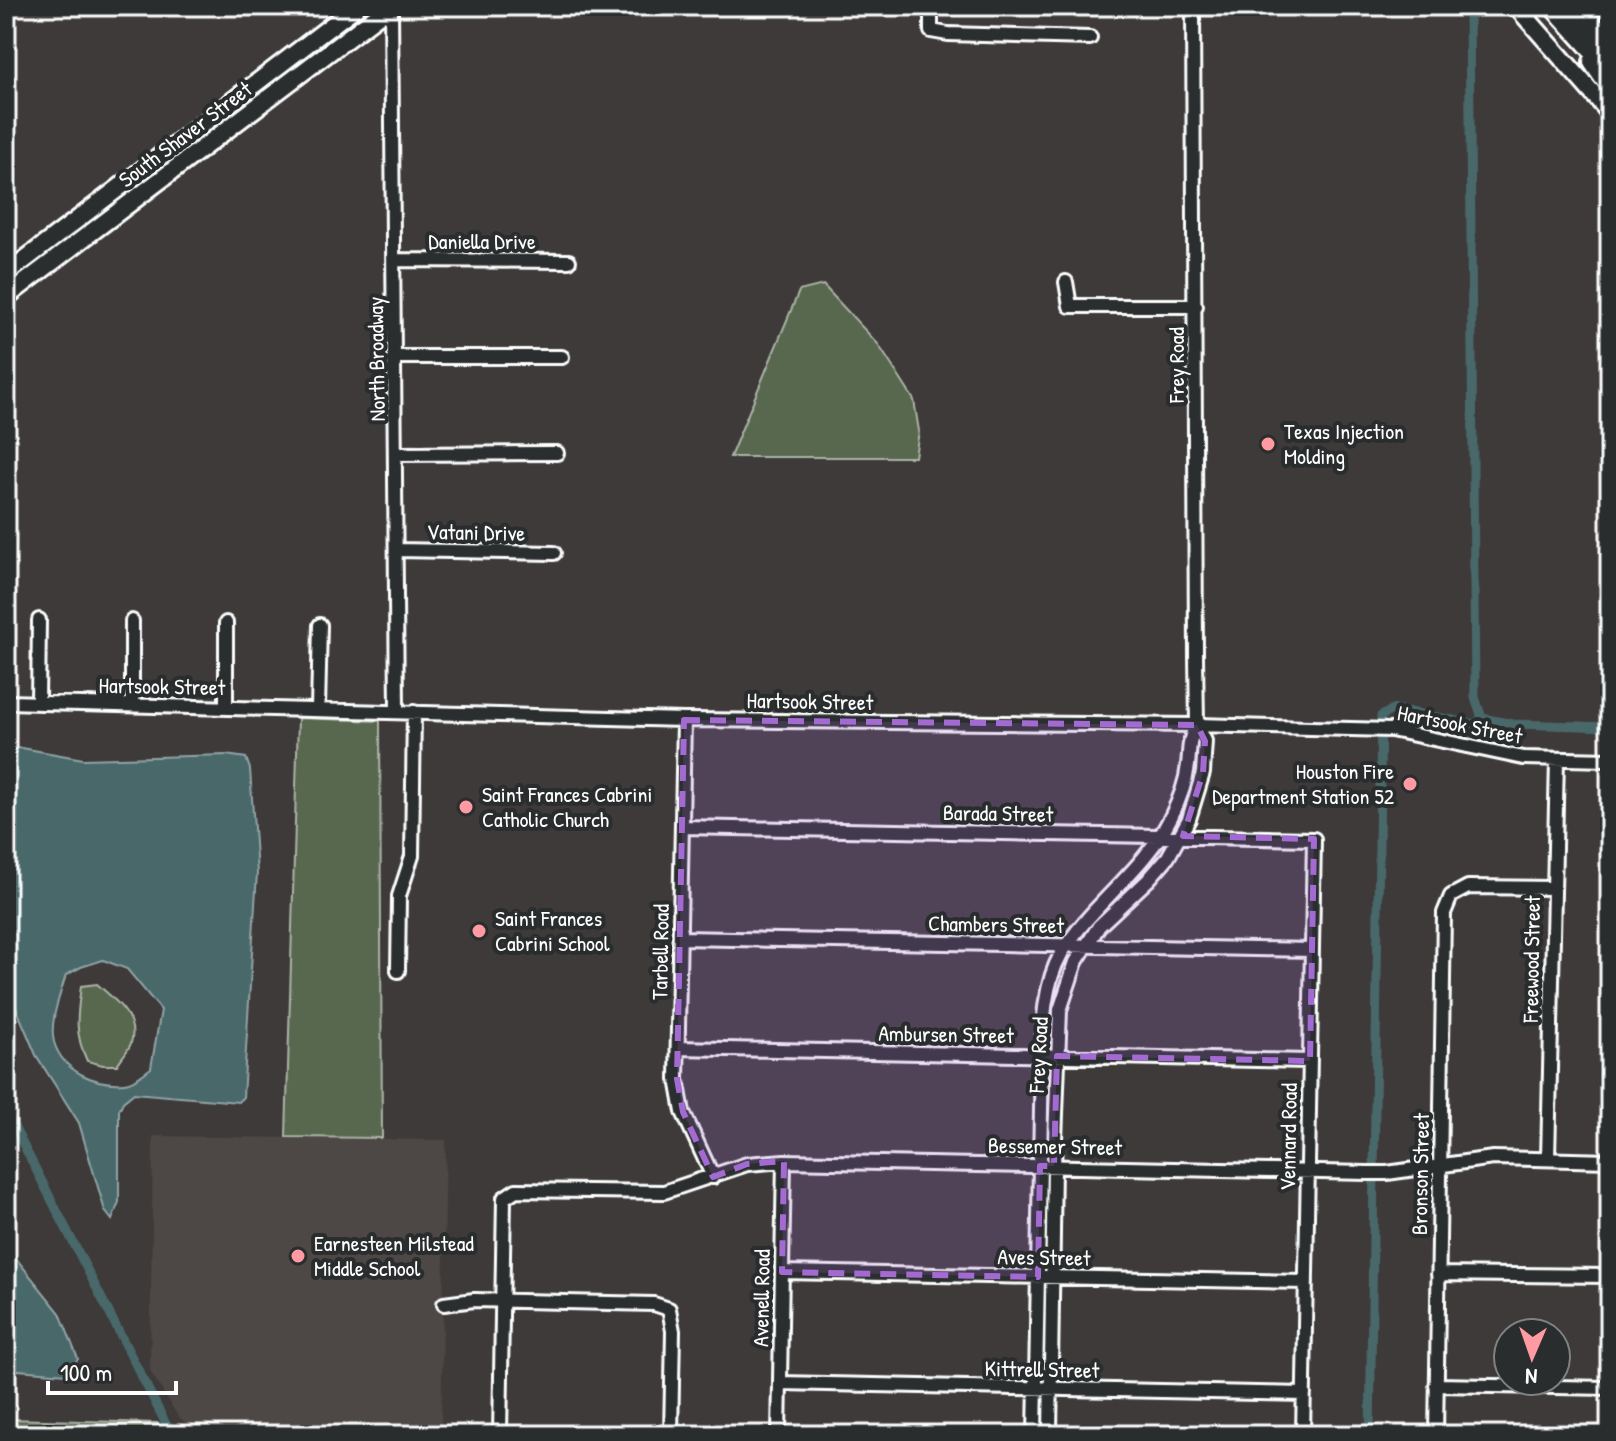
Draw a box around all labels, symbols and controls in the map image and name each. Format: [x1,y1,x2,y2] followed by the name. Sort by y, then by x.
[112,74,258,194] street label: South Shaver Street
[428,226,536,256] street label: Daniella Drive
[360,296,392,422] street label: North Broadway
[1161,327,1191,404] street label: Frey Road
[1284,416,1404,471] place label: Texas Injection Molding
[1259,435,1277,453] marker: Texas Injection Molding
[426,516,526,548] street label: Vatani Drive
[98,670,226,702] street label: Hartsook Street
[746,685,874,717] street label: Hartsook Street
[1395,697,1525,751] street label: Hartsook Street
[1212,756,1395,811] place label: Houston Fire Department Station 52
[1401,775,1419,793] marker: Houston Fire Department Station 52
[482,779,652,834] place label: Saint Frances Cabrini Catholic Church
[943,797,1054,829] street label: Barada Street
[457,798,475,816] marker: Saint Frances Cabrini Catholic Church
[1515,895,1547,1024] street label: Freewood Street
[495,903,610,958] place label: Saint Frances Cabrini School
[644,903,676,1000] street label: Tarbell Road
[928,908,1065,940] street label: Chambers Street
[470,922,488,940] marker: Saint Frances Cabrini School
[1021,1016,1055,1095] street label: Frey Road
[878,1018,1014,1050] street label: Ambursen Street
[1272,1082,1304,1191] street label: Vennard Road
[1404,1112,1436,1235] street label: Bronson Street
[988,1130,1123,1162] street label: Bessemer Street
[314,1228,474,1283] place label: Earnesteen Milstead Middle School
[997,1241,1091,1273] street label: Aves Street
[289,1247,307,1265] marker: Earnesteen Milstead Middle School
[745,1249,777,1347] street label: Avenell Road
[1492,1317,1572,1397] north arrow
[48,1345,176,1395] scale bar
[984,1353,1100,1385] street label: Kittrell Street
[60,1356,112,1388] text: 100 m
[1525,1362,1538,1392] text: N

